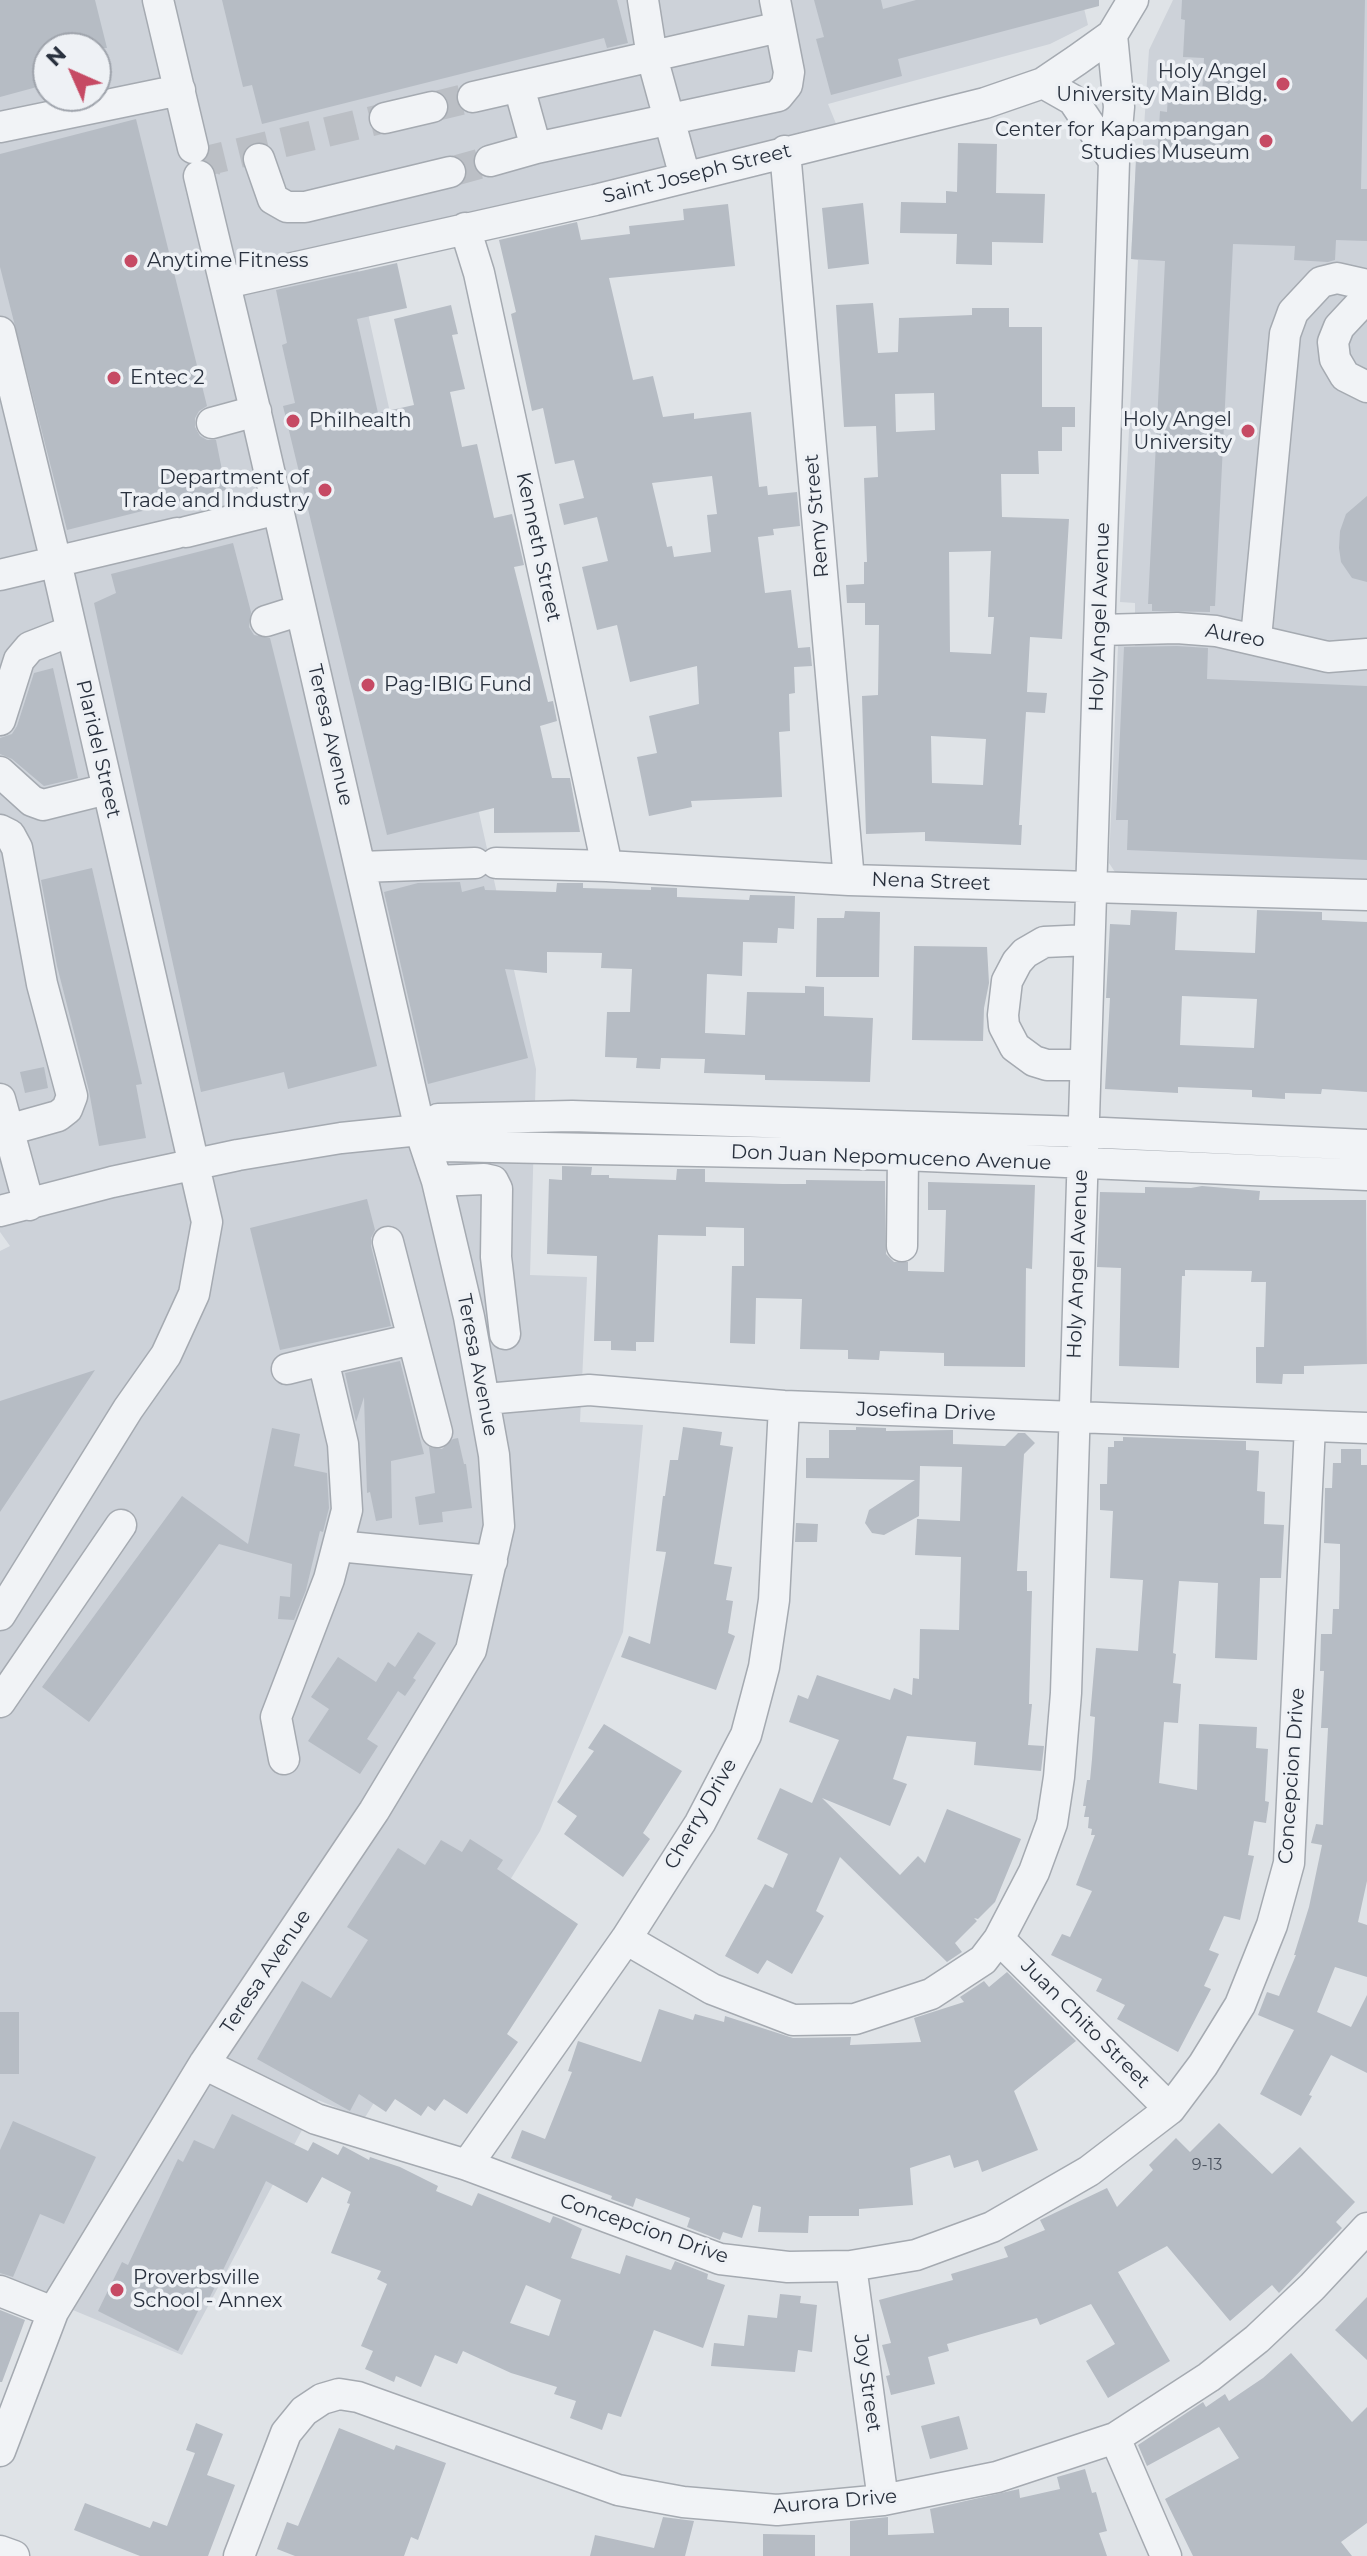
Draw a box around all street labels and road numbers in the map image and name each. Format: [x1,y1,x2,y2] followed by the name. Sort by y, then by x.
[600,139,794,209] street label: Saint Joseph Street
[800,453,834,579] street label: Remy Street
[510,470,566,624] street label: Kenneth Street
[1085,522,1115,712] street label: Holy Angel Avenue
[1203,619,1267,653] street label: Aureo
[302,662,358,808] street label: Teresa Avenue
[70,677,126,821] street label: Plaridel Street
[871,868,991,896] street label: Nena Street
[730,1140,1052,1176] street label: Don Juan Nepomuceno Avenue
[1063,1169,1093,1359] street label: Holy Angel Avenue
[451,1292,503,1438] street label: Teresa Avenue
[856,1398,996,1426] street label: Josefina Drive
[1274,1687,1310,1865] street label: Concepcion Drive
[660,1754,742,1874] street label: Cherry Drive
[216,1905,316,2039] street label: Teresa Avenue
[1015,1954,1155,2094] street label: Juan Chito Street
[557,2189,731,2269] street label: Concepcion Drive
[848,2332,886,2434] street label: Joy Street
[772,2485,898,2519] street label: Aurora Drive

